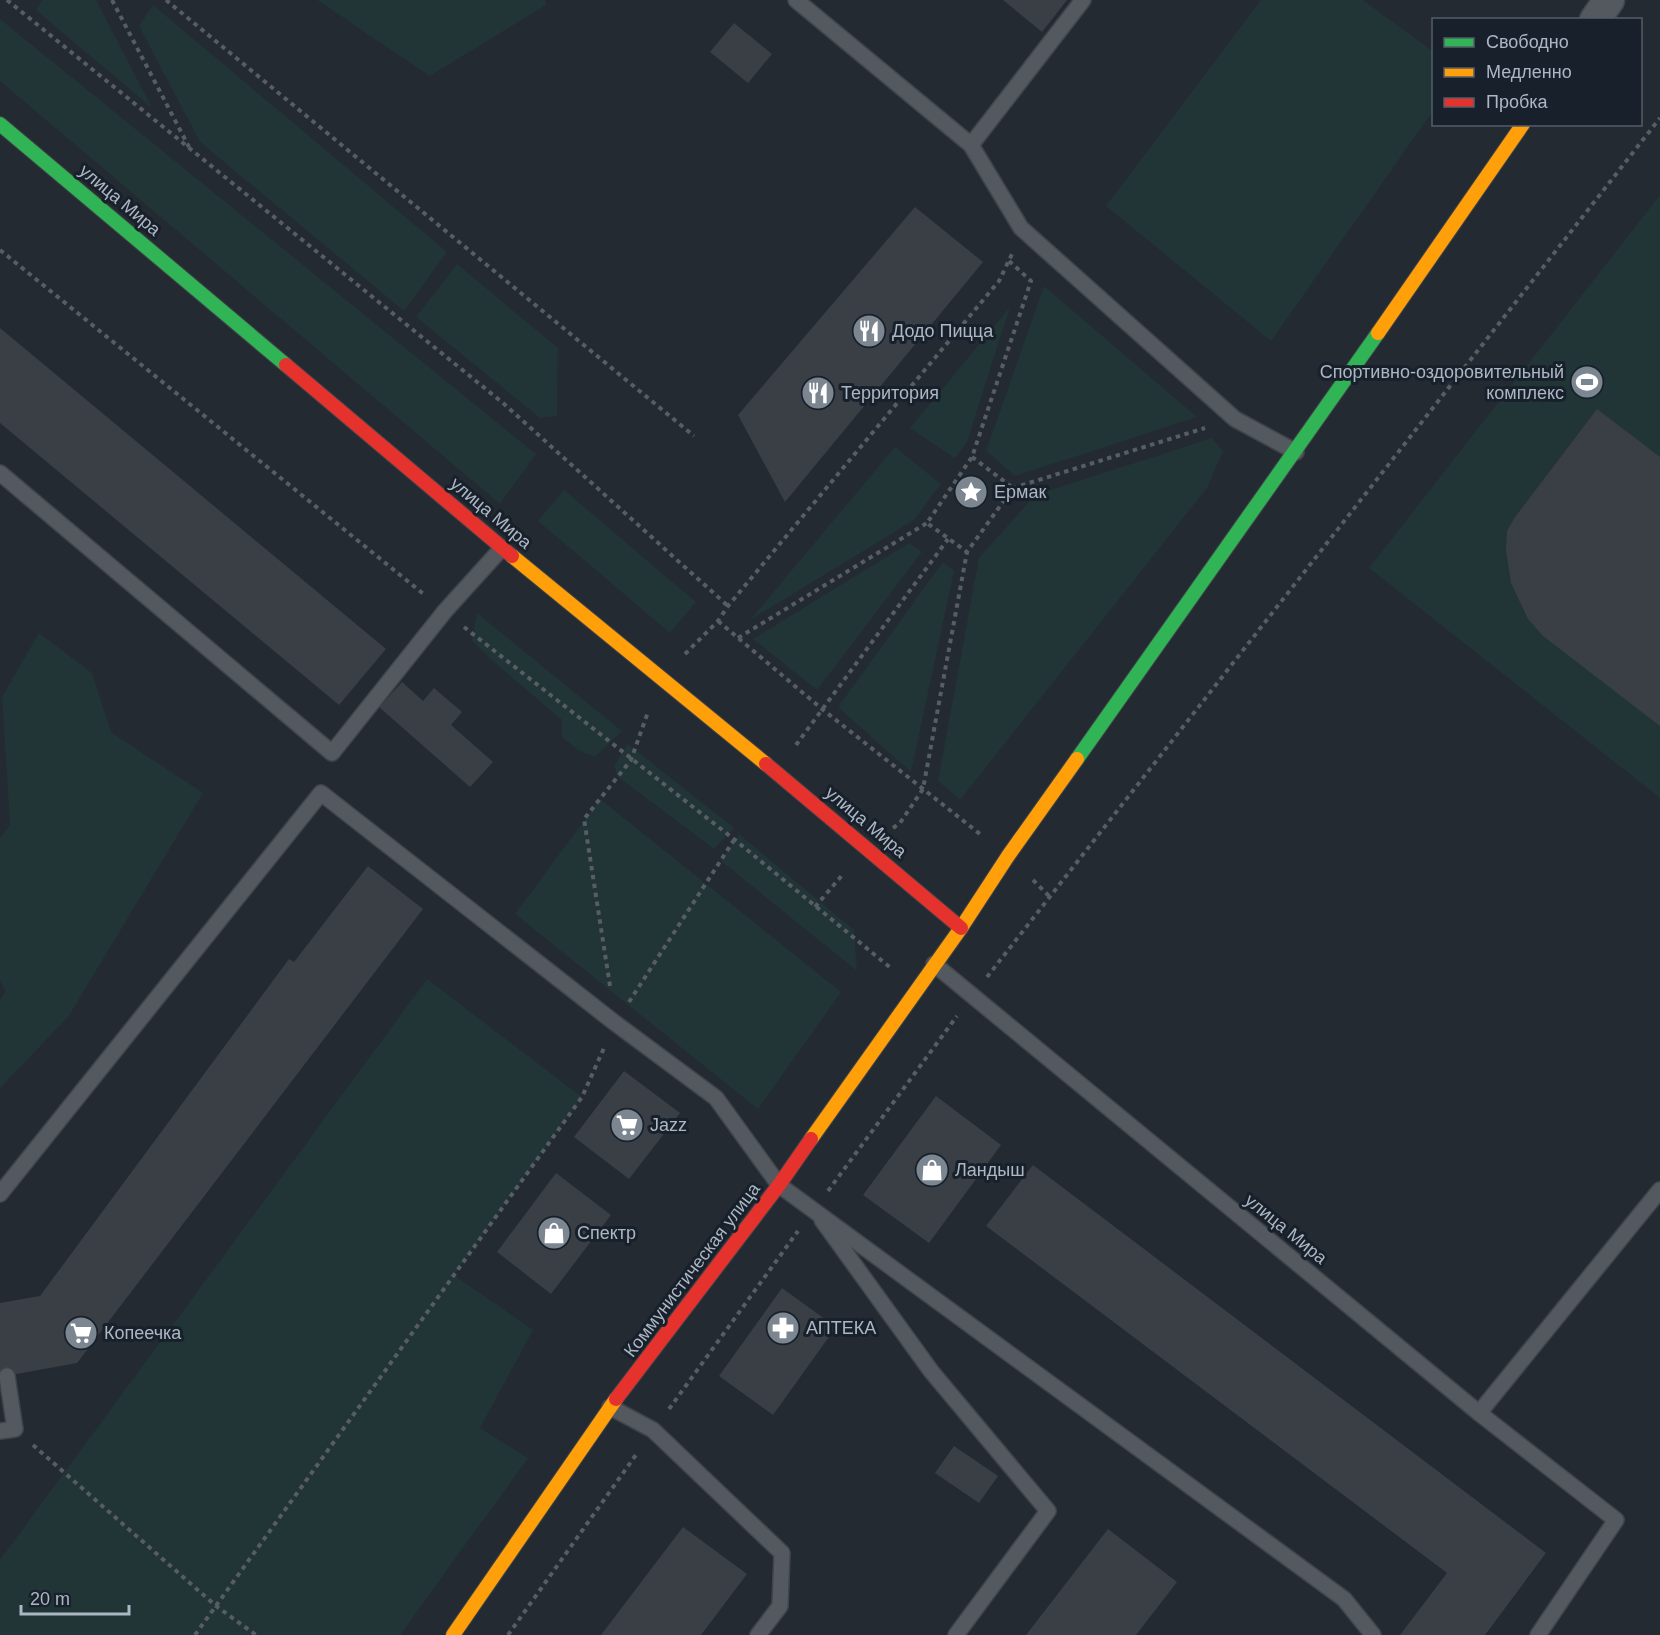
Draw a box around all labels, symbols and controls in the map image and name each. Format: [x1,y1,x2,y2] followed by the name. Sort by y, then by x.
[1432,18,1642,126] legend
[1486,32,1569,52] text: Свободно
[1486,62,1572,82] text: Медленно
[1486,92,1549,112] text: Пробка
[75,160,165,240] street label: улица Мира
[851,313,887,349] restaurant icon: Додо Пицца
[892,321,994,341] place label: Додо Пицца
[1320,362,1564,403] place label: Спортивно-оздоровительный комплекс
[1569,364,1605,400] sports icon: Спортивно-оздоровительный комплекс
[800,375,836,411] restaurant icon: Территория
[841,383,939,403] place label: Территория
[446,473,536,553] street label: улица Мира
[953,474,989,510] place icon: Ермак
[994,482,1046,502] place label: Ермак
[821,782,911,862] street label: улица Мира
[609,1107,645,1143] supermarket icon: Jazz
[650,1115,687,1135] place label: Jazz
[914,1152,950,1188] shop icon: Ландыш
[955,1160,1025,1180] place label: Ландыш
[620,1178,765,1361] street label: Коммунистическая улица
[1241,1190,1332,1269] street label: улица Мира
[536,1215,572,1251] shop icon: Спектр
[577,1223,636,1243] place label: Спектр
[765,1310,801,1346] pharmacy icon: АПТЕКА
[63,1315,99,1351] supermarket icon: Копеечка
[806,1318,876,1338] place label: АПТЕКА
[104,1323,182,1343] place label: Копеечка
[21,1578,129,1616] scale bar
[30,1589,70,1609] text: 20 m

